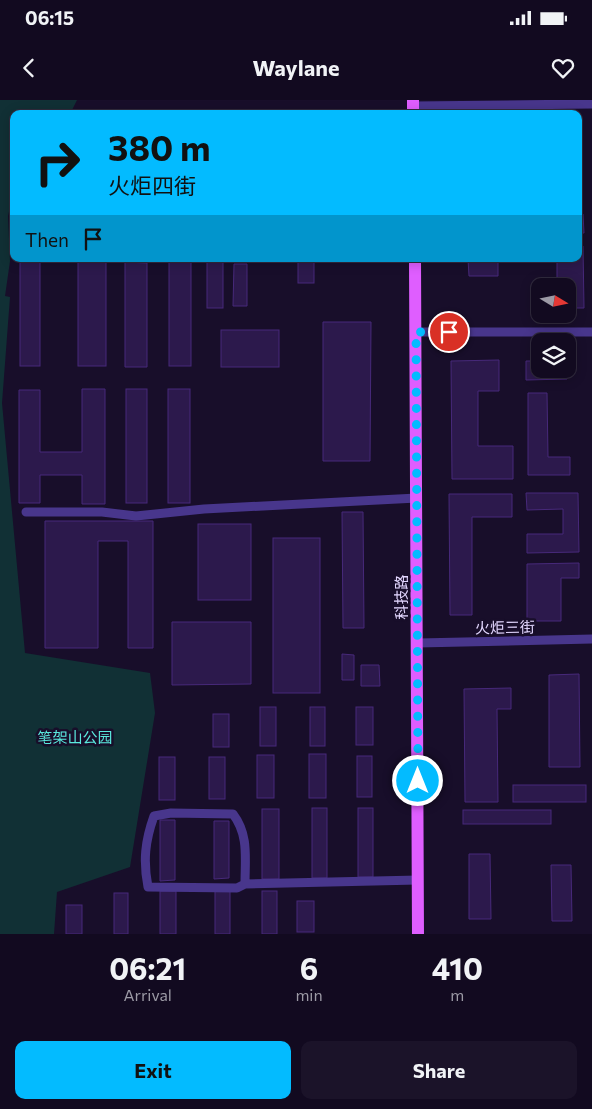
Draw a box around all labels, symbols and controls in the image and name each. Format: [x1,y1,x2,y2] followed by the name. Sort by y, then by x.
[25,6,74,29] text: 06:15
[15,54,43,82] icon: back
[252,54,340,81] text: Waylane
[549,54,577,82] icon: heart
[108,125,211,168] text: 380 m
[25,130,90,195] icon: right
[108,172,196,199] text: 火炬四街
[79,225,107,253] icon: arrive
[25,228,69,251] text: Then
[531,278,576,322] north arrow
[531,278,576,378] map controls
[428,311,470,353] pin
[435,318,463,346] icon: arrive
[531,333,576,378] button: layers
[392,574,410,620] street label: 科技路
[475,617,535,637] street label: 火炬三街
[37,728,113,746] park label: 笔架山公园
[391,754,443,806] position arrow
[109,949,186,986] text: 06:21
[300,949,318,986] text: 6
[432,949,483,986] text: 410
[123,985,172,1004] text: Arrival
[295,985,323,1004] text: min
[450,985,464,1004] text: m
[15,1041,291,1099] button: Exit
[301,1041,577,1099] button: Share

